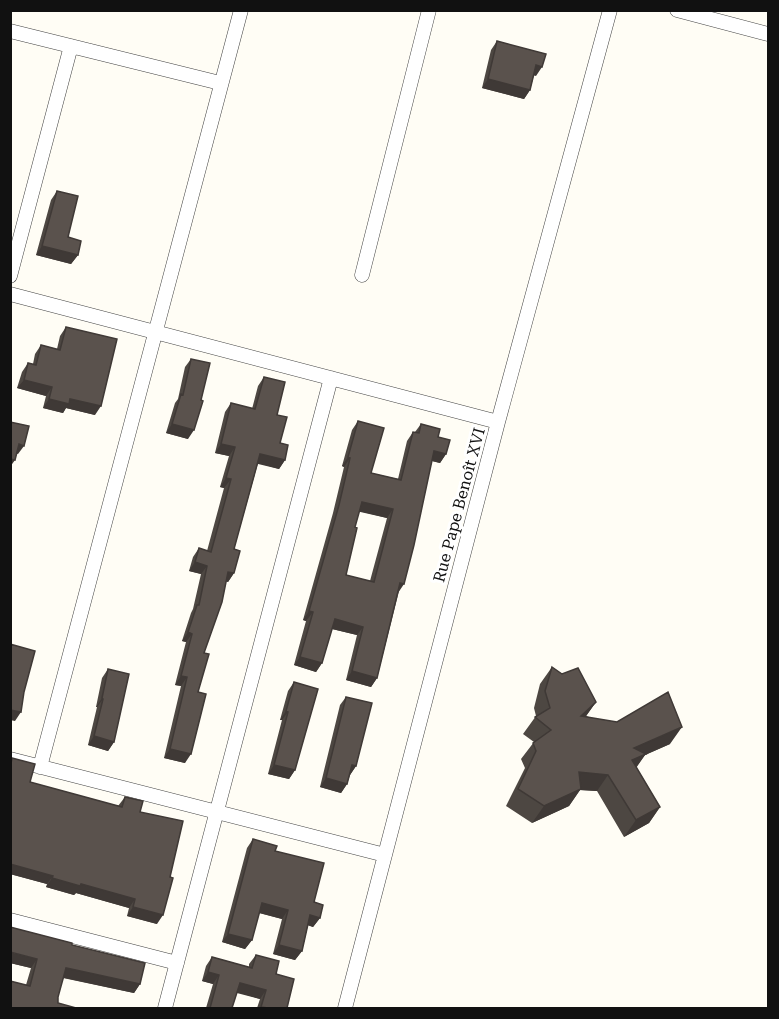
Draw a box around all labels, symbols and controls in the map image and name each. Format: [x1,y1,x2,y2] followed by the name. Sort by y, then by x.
[429,426,489,584] street label: Rue Pape Benoît XVI

